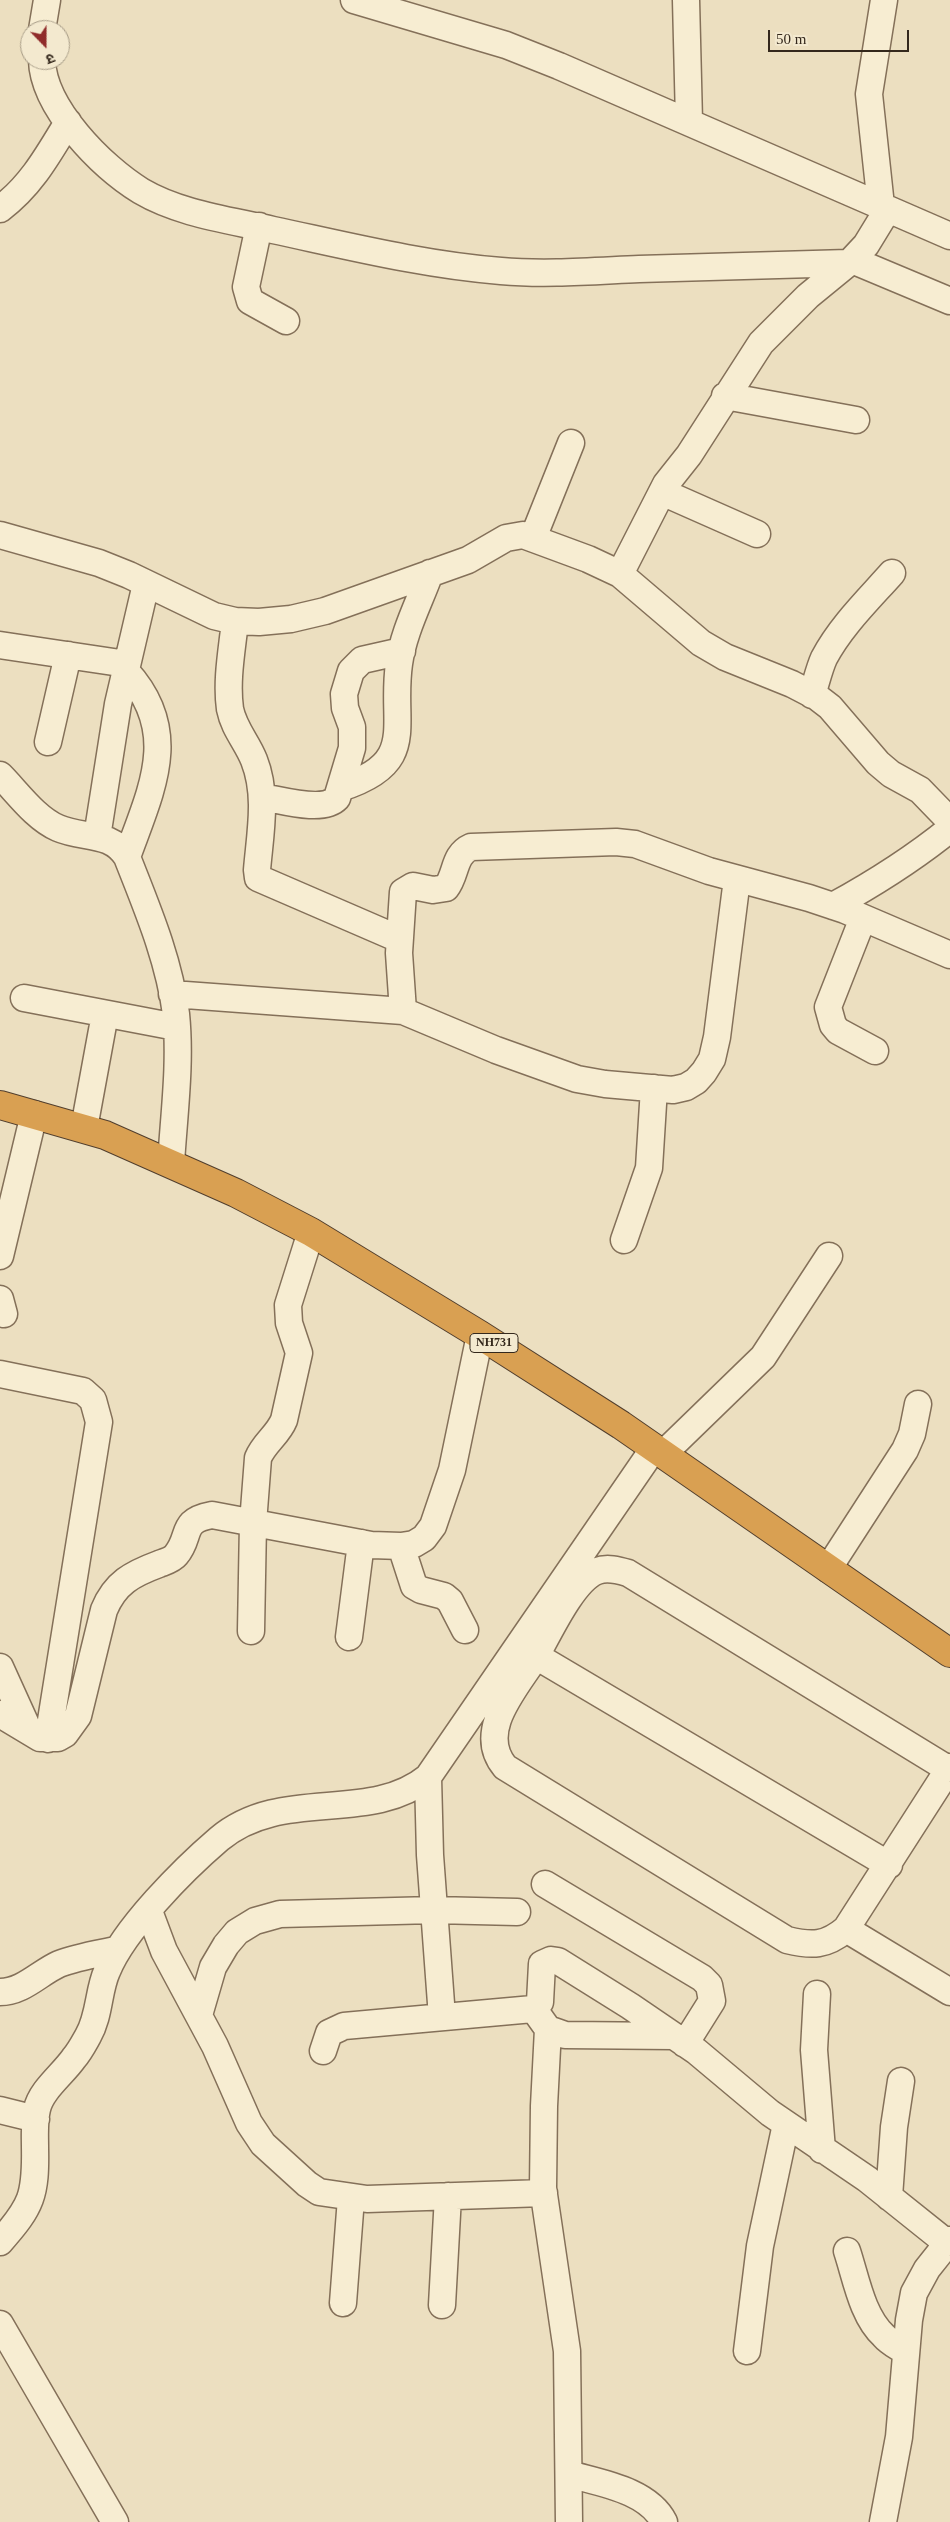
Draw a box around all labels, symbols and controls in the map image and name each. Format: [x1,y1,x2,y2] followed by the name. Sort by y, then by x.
[20,20,70,70] north arrow
[770,20,911,52] scale bar
[776,31,806,47] text: 50 m
[44,50,57,67] text: उ
[470,1334,518,1352] road number: NH731

